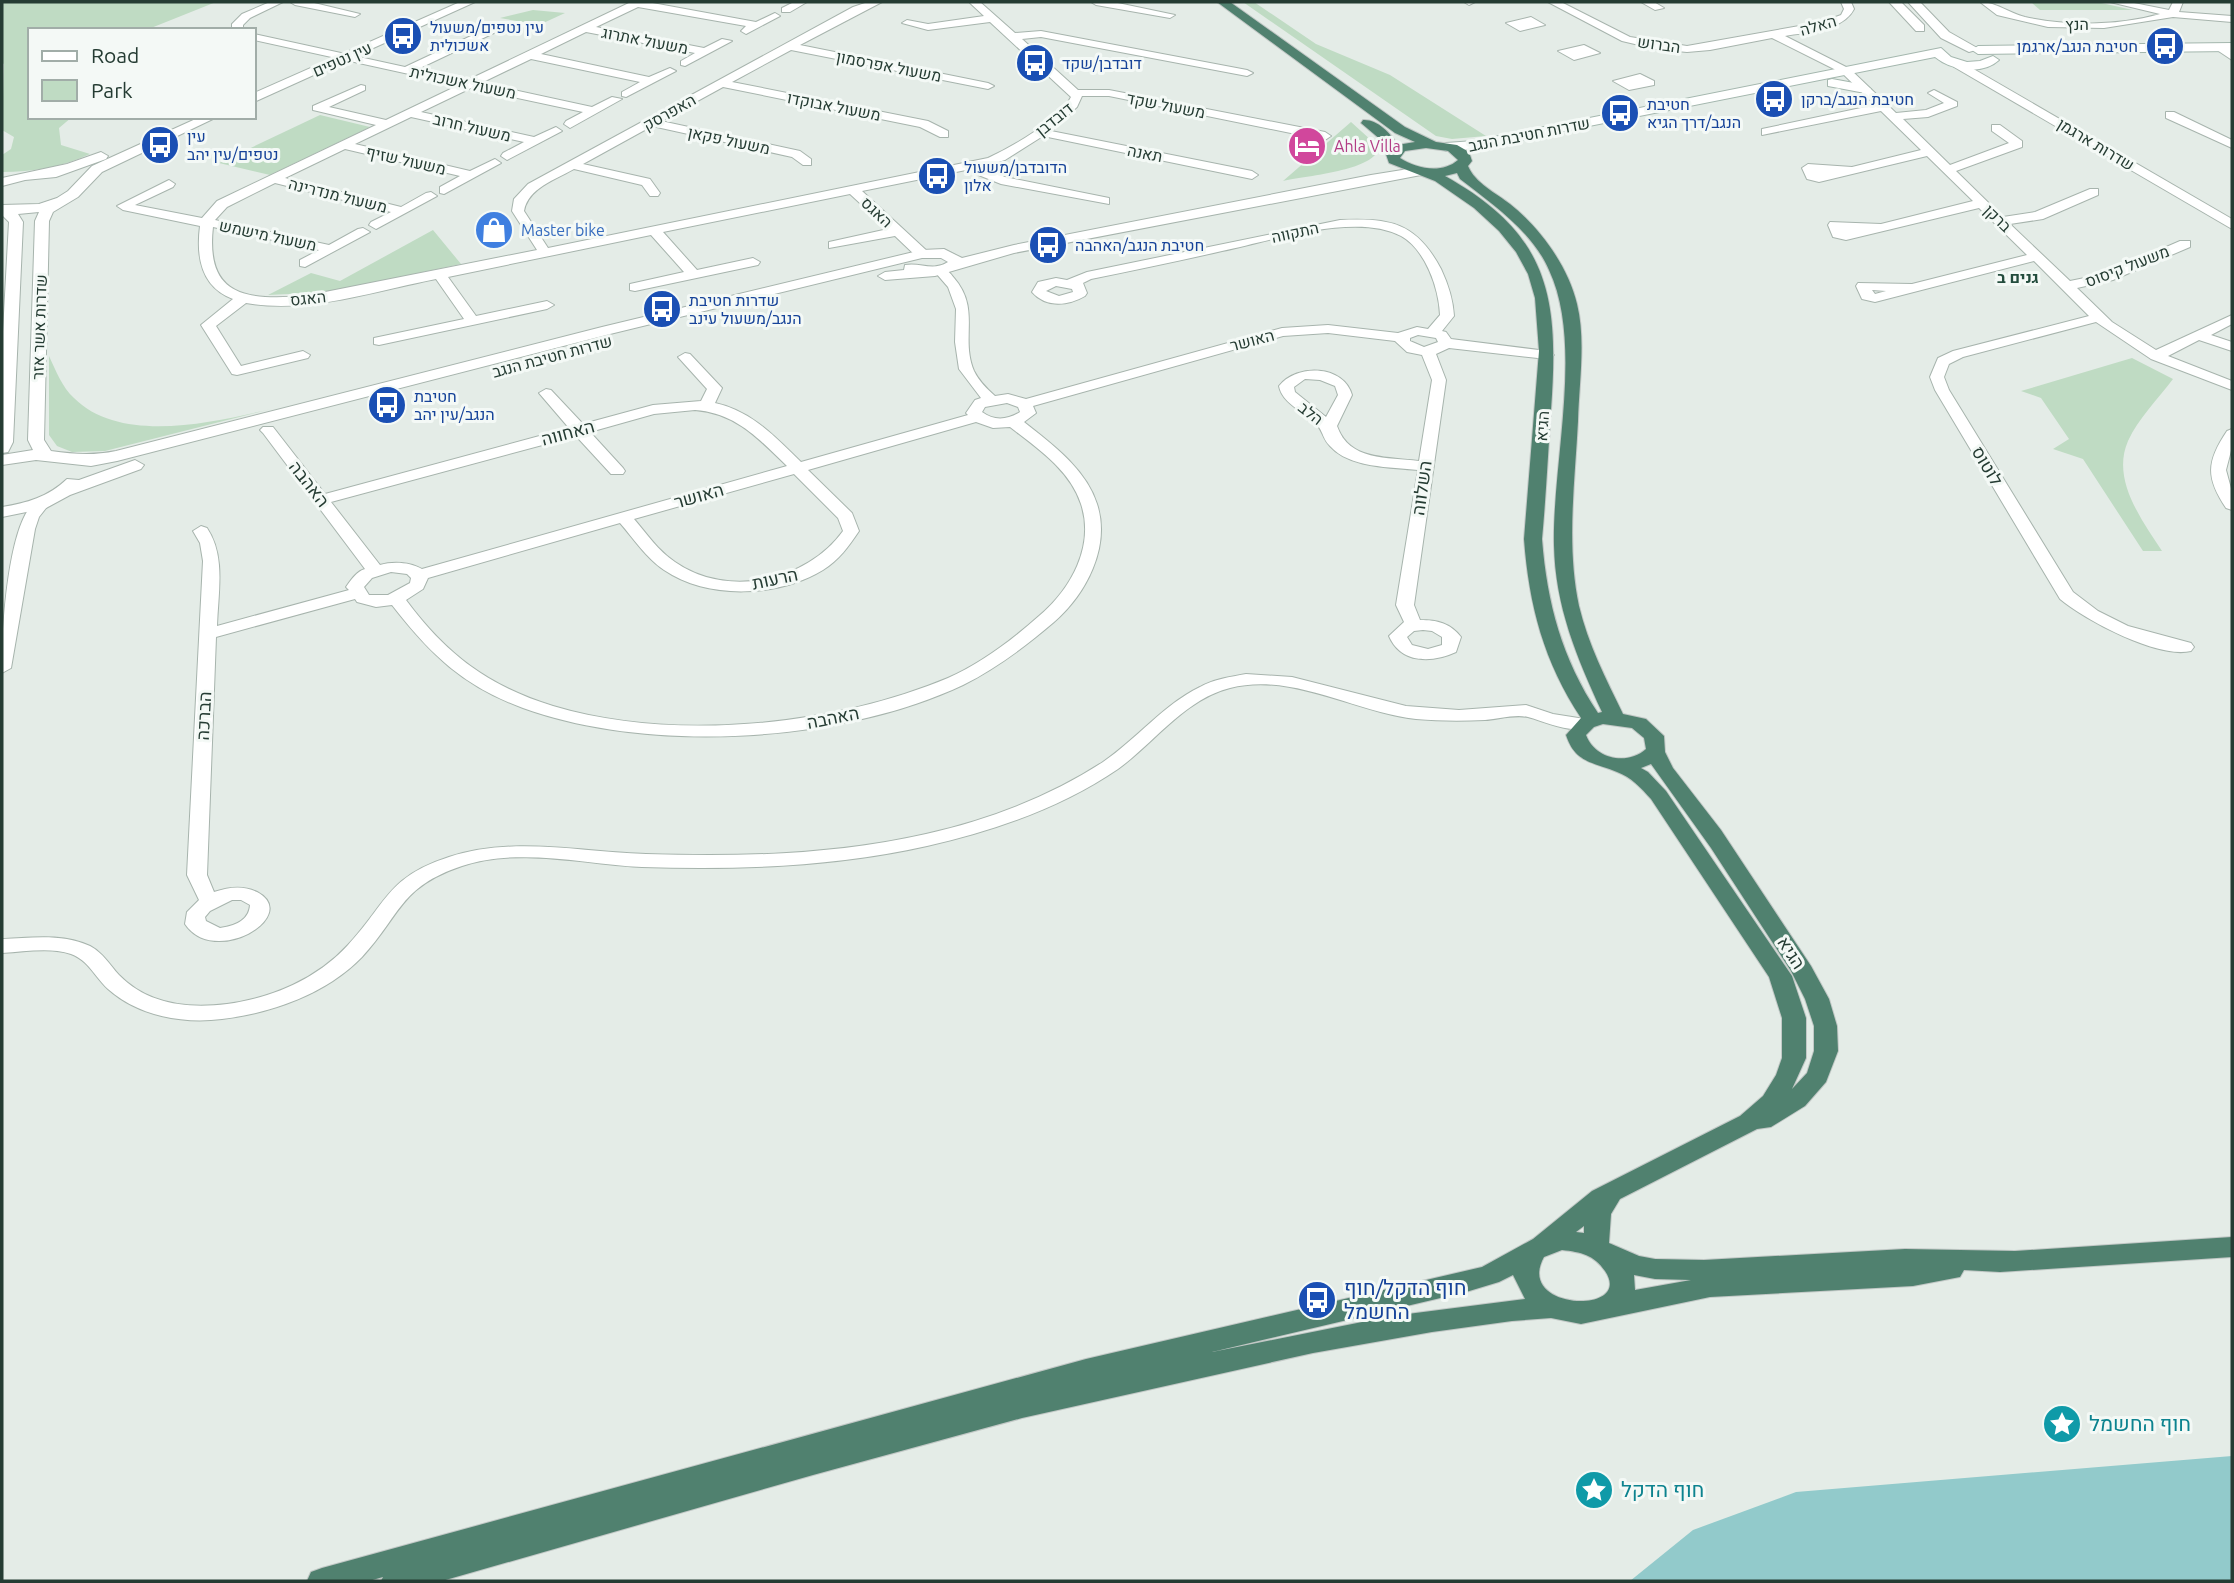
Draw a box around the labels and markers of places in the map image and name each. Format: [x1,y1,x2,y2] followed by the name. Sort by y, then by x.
[382,15,424,57] bus stop icon: עין נטפים/משעול אשכולית
[430,18,544,54] place label: עין נטפים/משעול אשכולית
[2144,25,2186,67] bus stop icon: חטיבת הנגב/ארגמן
[2017,37,2138,55] place label: חטיבת הנגב/ארגמן
[1014,42,1056,84] bus stop icon: דובדבן/שקד
[1062,54,1142,72] place label: דובדבן/שקד
[1753,78,1795,120] bus stop icon: חטיבת הנגב/ברקן
[1801,90,1914,108] place label: חטיבת הנגב/ברקן
[1599,92,1641,134] bus stop icon: חטיבת הנגב/דרך הגיא
[1647,95,1741,131] place label: חטיבת הנגב/דרך הגיא
[139,124,181,166] bus stop icon: עין נטפים/עין יהב
[1286,125,1328,167] hotel icon: Ahla Villa
[187,127,279,163] place label: עין נטפים/עין יהב
[1334,137,1401,155] place label: Ahla Villa
[916,155,958,197] bus stop icon: הדובדבן/משעול אלון
[964,158,1067,194] place label: הדובדבן/משעול אלון
[473,209,515,251] shop icon: Master bike
[521,221,605,239] place label: Master bike
[1027,224,1069,266] bus stop icon: חטיבת הנגב/האהבה
[1075,236,1204,254] place label: חטיבת הנגב/האהבה
[641,288,683,330] bus stop icon: שדרות חטיבת הנגב/משעול עינב
[689,291,802,327] place label: שדרות חטיבת הנגב/משעול עינב
[366,384,408,426] bus stop icon: חטיבת הנגב/עין יהב
[414,387,495,423] place label: חטיבת הנגב/עין יהב
[1344,1275,1466,1323] place label: חוף הדקל/חוף החשמל
[1296,1279,1338,1321] bus stop icon: חוף הדקל/חוף החשמל
[2041,1403,2083,1445] place icon: חוף החשמל
[2089,1411,2191,1435] place label: חוף החשמל
[1573,1469,1615,1511] place icon: חוף הדקל
[1621,1477,1704,1501] place label: חוף הדקל

